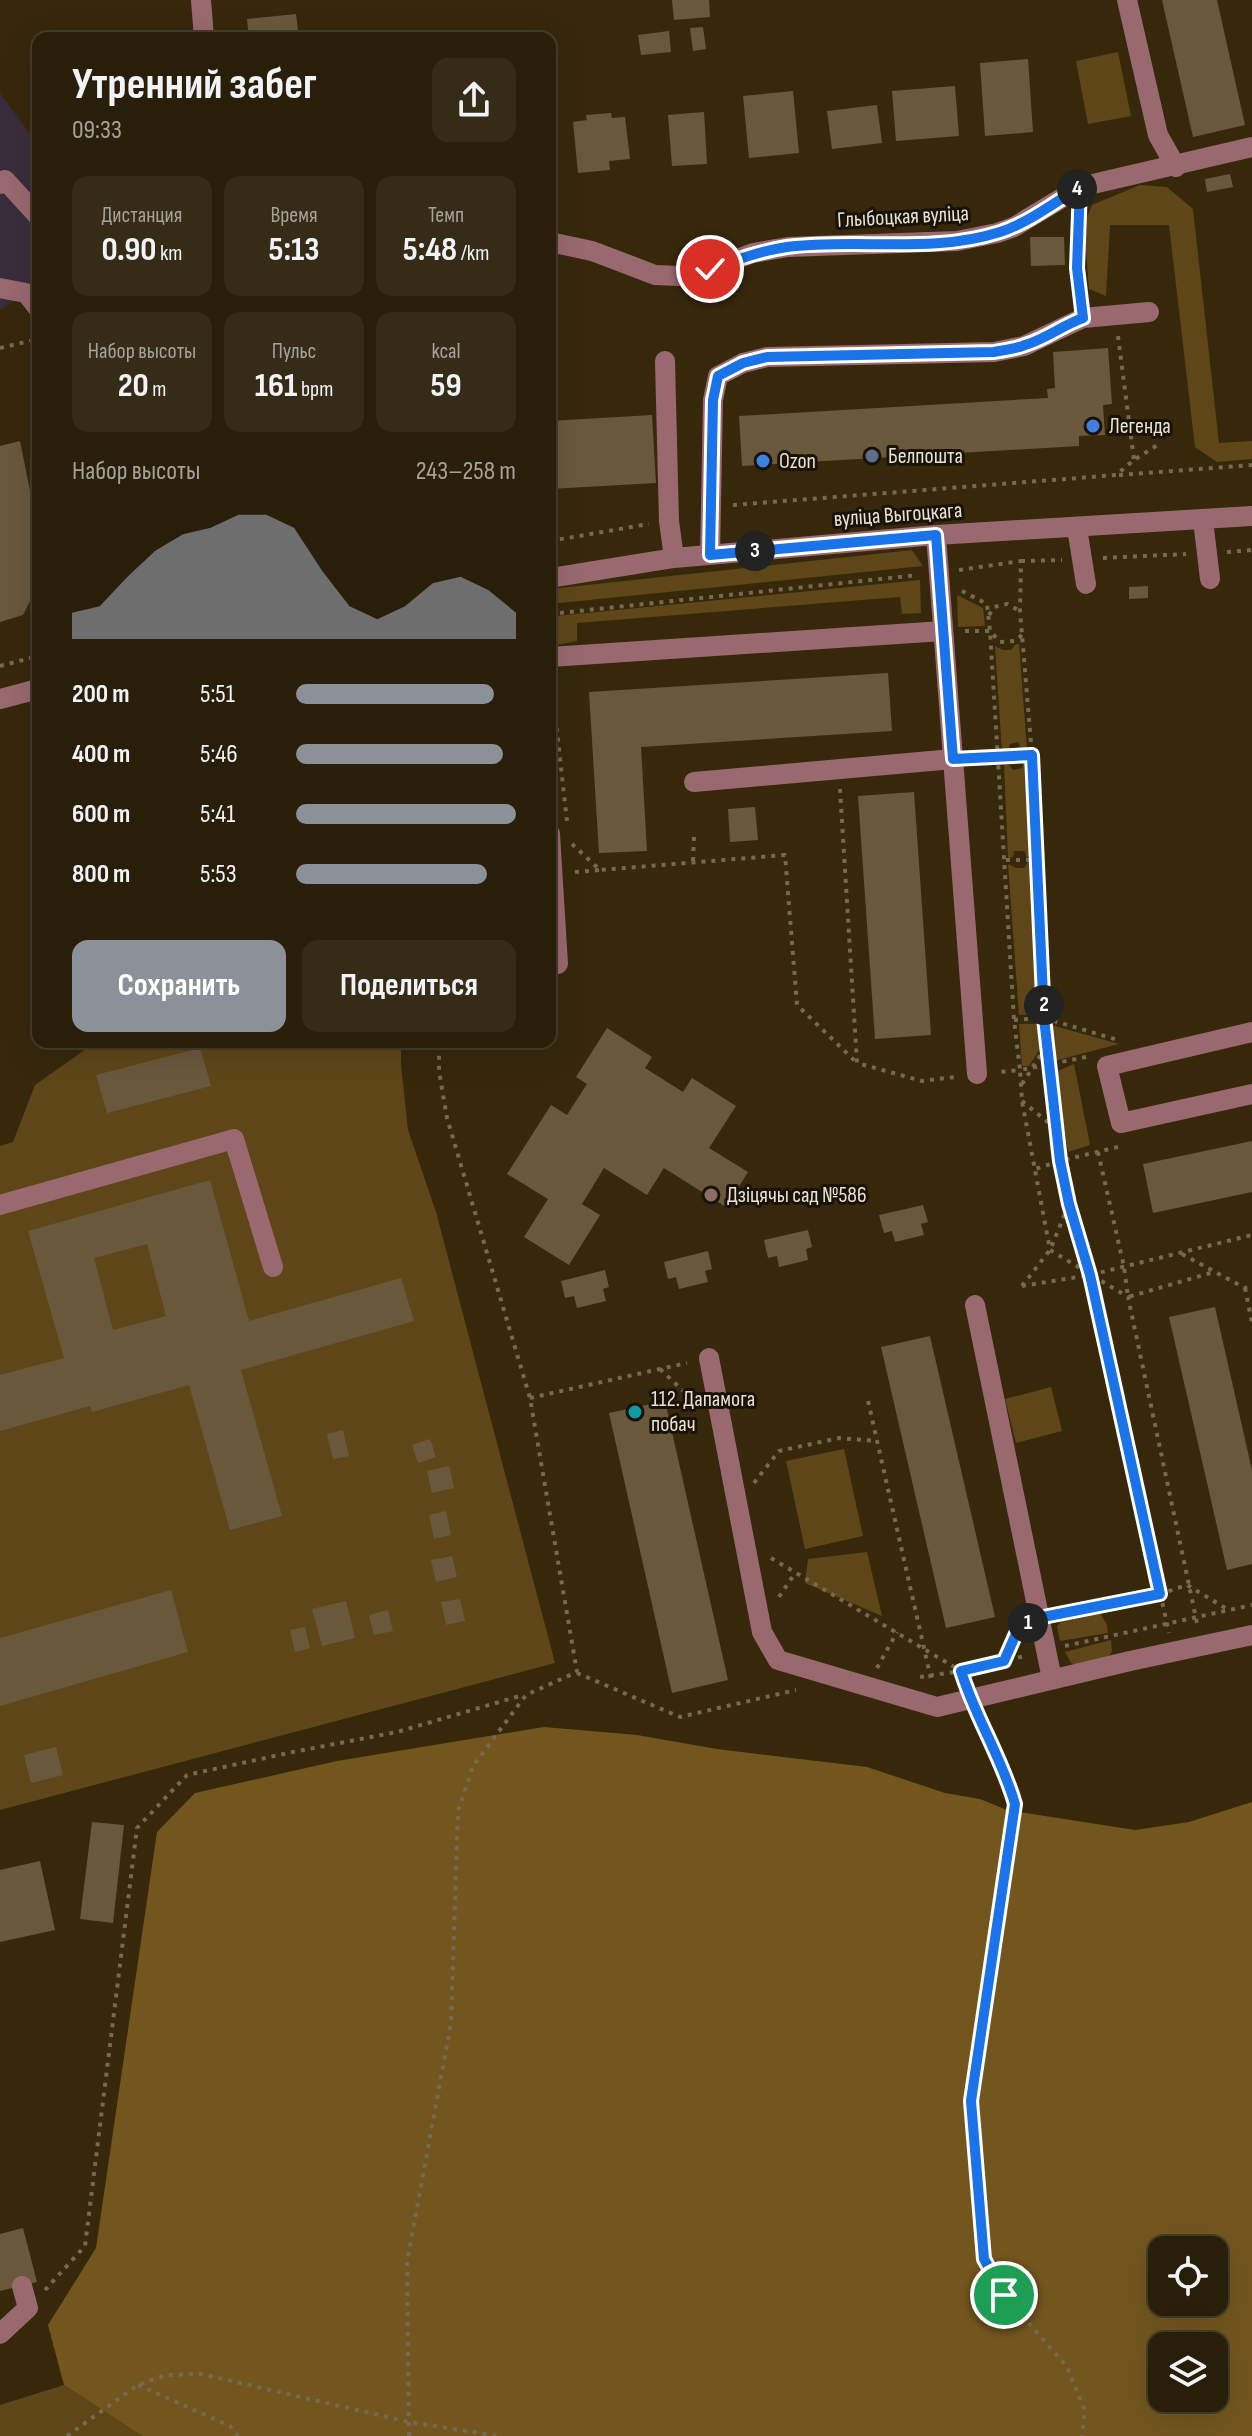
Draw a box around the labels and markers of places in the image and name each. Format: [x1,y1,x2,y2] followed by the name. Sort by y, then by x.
[1057,169,1097,209] pin: 4
[676,235,744,303] pin
[1109,413,1171,440] place label: Легенда
[1084,417,1102,435] marker: Легенда
[888,443,963,470] place label: Белпошта
[863,447,881,465] marker: Белпошта
[779,448,816,475] place label: Ozon
[754,452,772,470] marker: Ozon
[735,531,775,571] pin: 3
[1024,985,1064,1025] pin: 2
[727,1182,867,1209] place label: Дзіцячы сад №586
[702,1186,720,1204] marker: Дзіцячы сад №586
[651,1386,755,1438] place label: 112. Дапамога побач
[626,1403,644,1421] marker: 112. Дапамога побач
[1008,1603,1048,1643] pin: 1
[970,2261,1038,2329] pin

